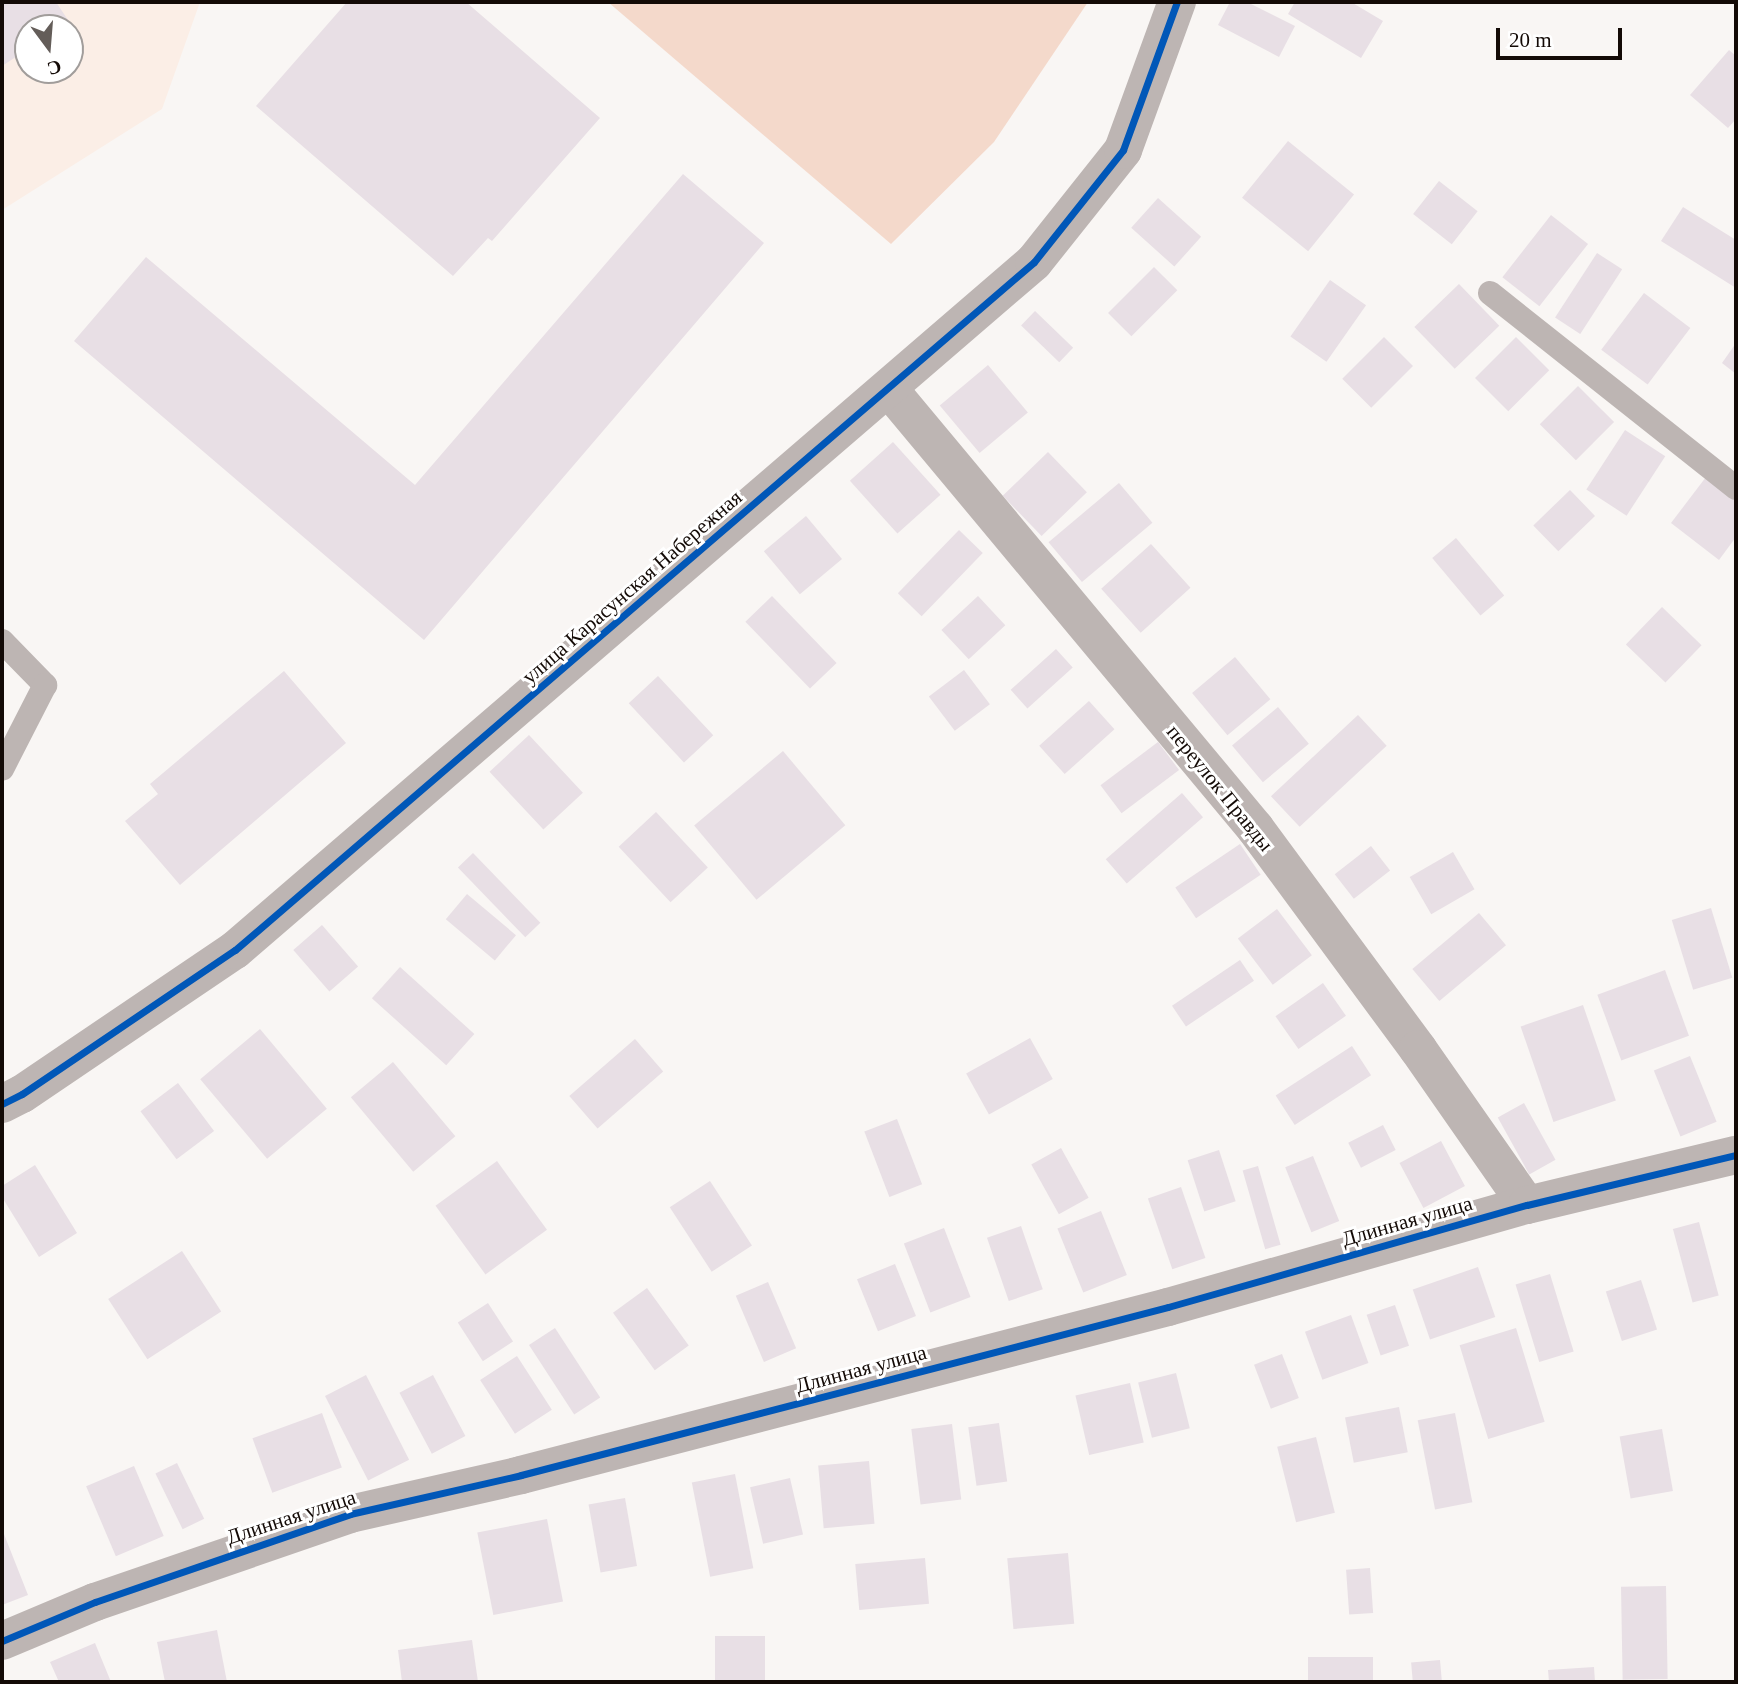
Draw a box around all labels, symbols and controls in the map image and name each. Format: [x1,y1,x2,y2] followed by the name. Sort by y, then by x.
[14,14,84,84] north arrow
[1500,14,1626,58] scale bar
[1509,28,1552,52] text: 20 m
[45,56,64,80] text: С
[517,485,747,689] street label: улица Карасунская Набережная
[1161,720,1279,856] street label: переулок Правды
[1339,1190,1475,1252] street label: Длинная улица
[793,1339,929,1399] street label: Длинная улица
[223,1484,359,1550] street label: Длинная улица

